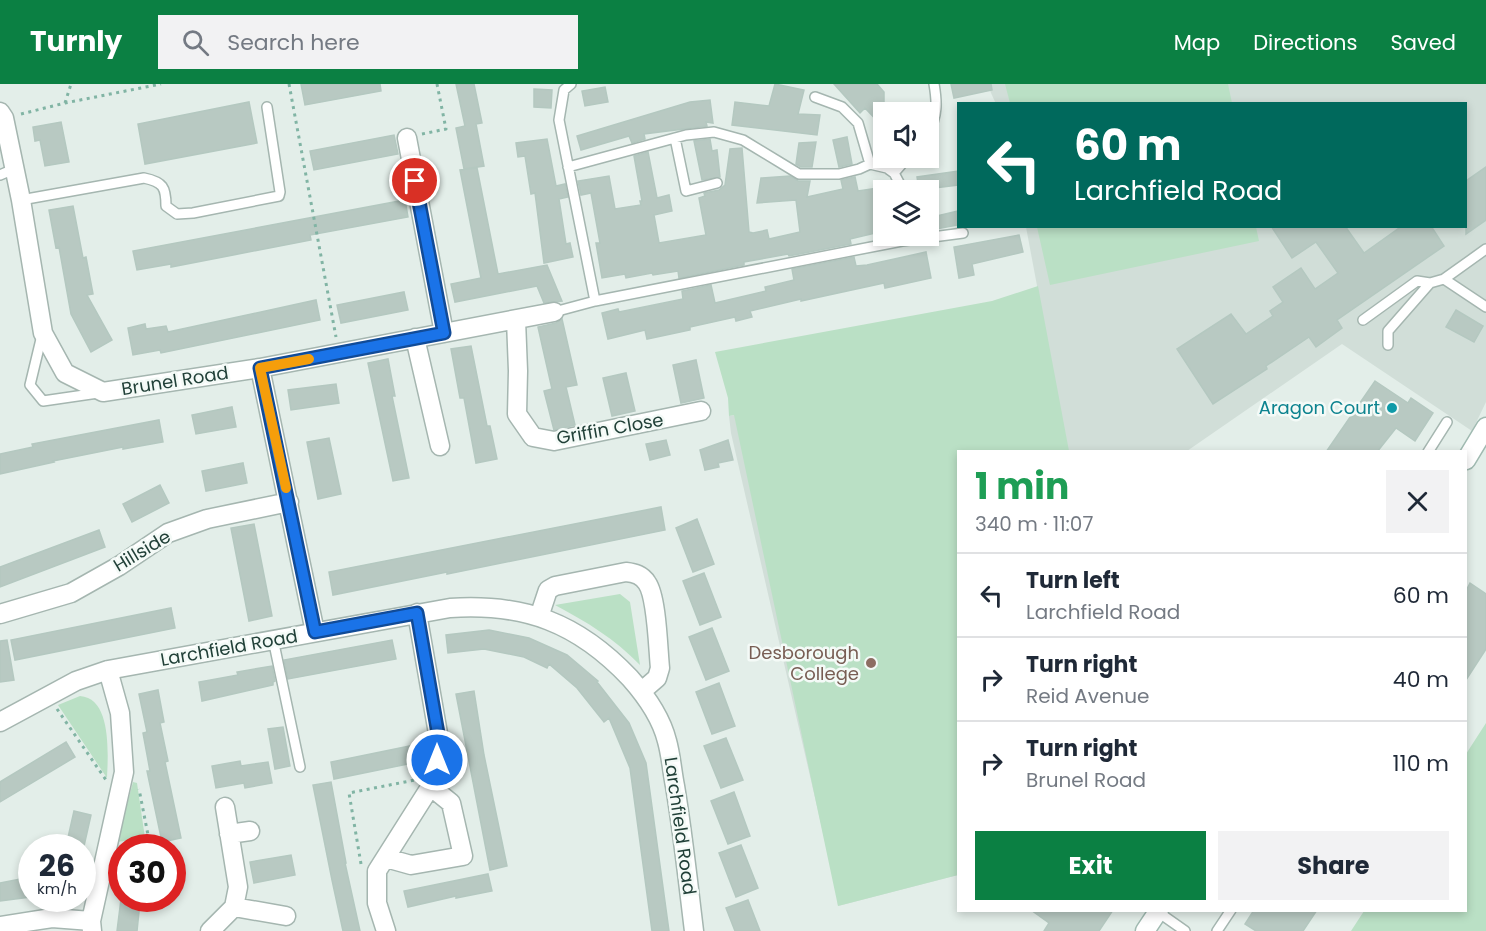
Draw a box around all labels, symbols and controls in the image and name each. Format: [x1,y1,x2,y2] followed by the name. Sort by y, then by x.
[158,15,578,69] search box
[30,22,122,61] text: Turnly
[179,26,212,59] icon: search
[227,27,360,58] text: Search here
[1174,28,1220,57] text: Map
[1253,28,1357,57] text: Directions
[1390,28,1456,57] text: Saved
[873,102,939,246] map controls
[873,102,939,168] button: sound
[1074,116,1182,175] text: 60 m
[975,126,1053,204] icon: left
[389,155,440,206] pin
[398,164,431,197] icon: arrive
[1074,172,1282,209] text: Larchfield Road
[873,180,939,246] button: layers
[120,360,230,401] street label: Brunel Road
[1259,395,1380,420] place label: Aragon Court
[1385,401,1399,415] marker: Aragon Court
[554,407,665,450] street label: Griffin Close
[975,461,1069,512] text: 1 min
[1386,470,1449,533] button: close
[975,510,1093,538] text: 340 m · 11:07
[108,524,175,577] street label: Hillside
[1026,565,1120,596] text: Turn left
[975,579,1008,612] icon: left
[1393,580,1449,611] text: 60 m
[1026,598,1180,626] text: Larchfield Road
[158,623,299,672] street label: Larchfield Road
[749,640,859,686] place label: Desborough College
[1026,649,1137,680] text: Turn right
[864,656,878,670] marker: Desborough College
[975,663,1008,696] icon: right
[1393,664,1449,695] text: 40 m
[1026,682,1149,710] text: Reid Avenue
[405,728,469,792] position arrow
[1026,733,1137,764] text: Turn right
[975,747,1008,780] icon: right
[1393,748,1449,779] text: 110 m
[658,755,703,896] street label: Larchfield Road
[1026,766,1146,794] text: Brunel Road
[975,831,1206,900] button: Exit
[1218,831,1449,900] button: Share
[108,834,186,912] speed limit sign: 30
[39,844,75,887] text: 26
[37,878,77,899] text: km/h

